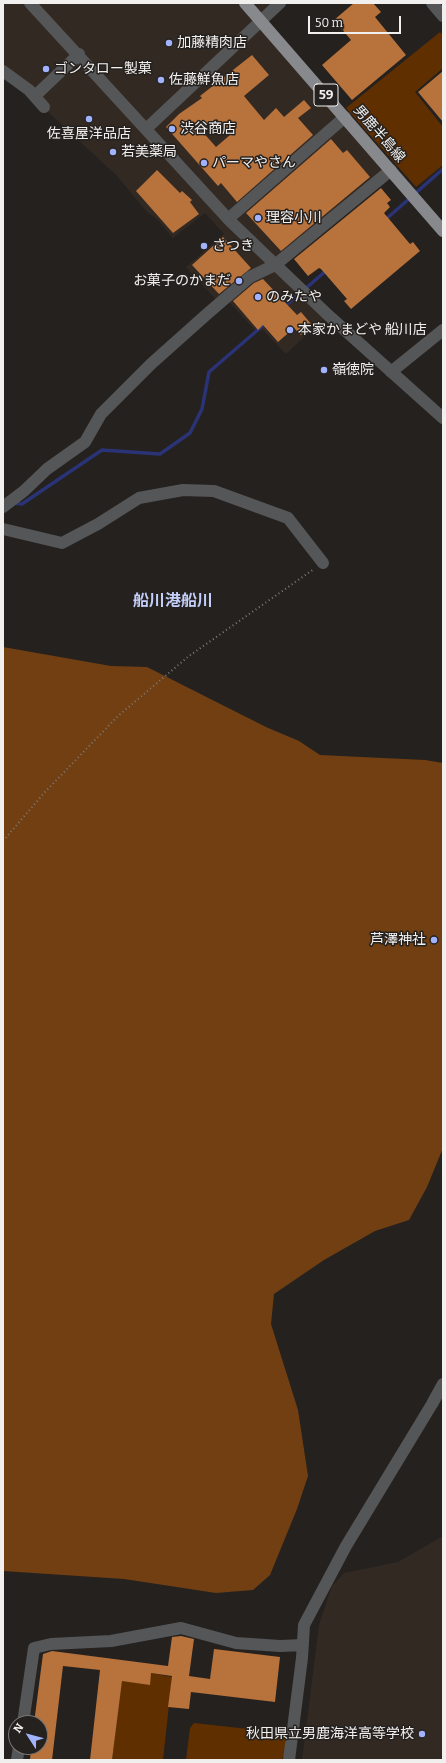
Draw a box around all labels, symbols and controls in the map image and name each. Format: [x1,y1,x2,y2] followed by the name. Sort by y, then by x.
[310,8,403,34] scale bar
[315,16,343,30] text: 50 m
[177,35,247,51] place label: 加藤精肉店
[164,38,174,48] marker: 加藤精肉店
[54,61,152,77] place label: ゴンタロー製菓
[41,64,51,74] marker: ゴンタロー製菓
[169,72,239,88] place label: 佐藤鮮魚店
[156,75,166,85] marker: 佐藤鮮魚店
[314,84,338,106] road number: 59
[350,102,408,166] street label: 男鹿半島線
[84,114,94,124] marker: 佐喜屋洋品店
[180,121,236,137] place label: 渋谷商店
[167,124,177,134] marker: 渋谷商店
[47,126,131,142] place label: 佐喜屋洋品店
[121,144,177,160] place label: 若美薬局
[108,147,118,157] marker: 若美薬局
[212,155,296,171] place label: パーマやさん
[199,158,209,168] marker: パーマやさん
[266,210,322,226] place label: 理容小川
[253,213,263,223] marker: 理容小川
[212,238,254,254] place label: さつき
[199,241,209,251] marker: さつき
[133,273,231,289] place label: お菓子のかまだ
[234,276,244,286] marker: お菓子のかまだ
[266,289,322,305] place label: のみたや
[253,292,263,302] marker: のみたや
[298,322,427,338] place label: 本家かまどや 船川店
[285,325,295,335] marker: 本家かまどや 船川店
[332,362,374,378] place label: 嶺徳院
[319,365,329,375] marker: 嶺徳院
[133,592,213,612] district label: 船川港船川
[370,932,426,948] place label: 芦澤神社
[429,935,439,945] marker: 芦澤神社
[8,1715,48,1755] north arrow
[11,1721,26,1735] text: N
[246,1726,414,1742] place label: 秋田県立男鹿海洋高等学校
[417,1729,427,1739] marker: 秋田県立男鹿海洋高等学校

